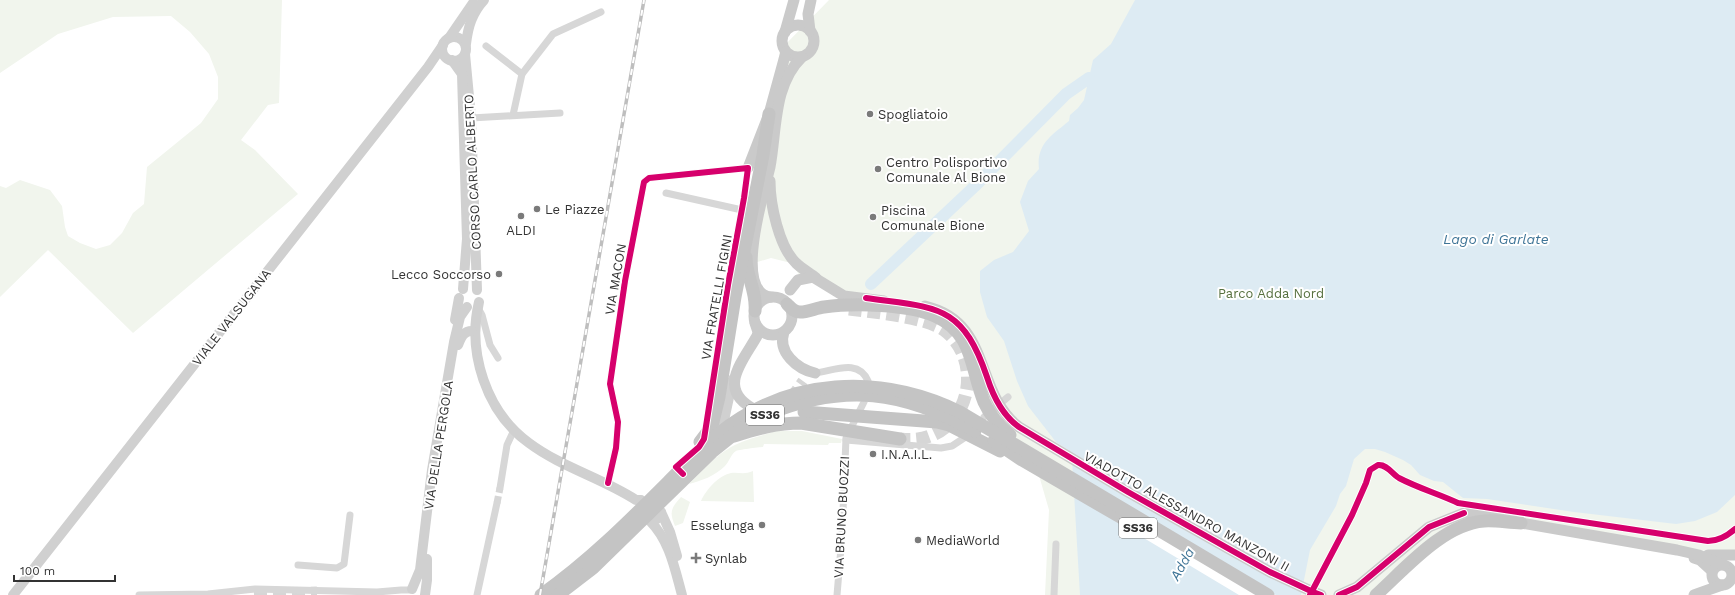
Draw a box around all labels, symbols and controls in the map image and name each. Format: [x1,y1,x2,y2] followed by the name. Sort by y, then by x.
[461,94,484,250] street label: CORSO CARLO ALBERTO
[878,107,948,122] place label: Spogliatoio
[865,109,875,119] marker: Spogliatoio
[886,155,1008,185] place label: Centro Polisportivo Comunale Al Bione
[873,164,883,174] marker: Centro Polisportivo Comunale Al Bione
[545,202,605,217] place label: Le Piazze
[881,203,985,233] place label: Piscina Comunale Bione
[532,204,542,214] marker: Le Piazze
[516,211,526,221] marker: ALDI
[868,212,878,222] marker: Piscina Comunale Bione
[506,223,536,238] place label: ALDI
[1443,231,1549,247] water label: Lago di Garlate
[698,233,735,361] street label: VIA FRATELLI FIGINI
[602,242,629,316] street label: VIA MACON
[189,266,274,369] street label: VIALE VALSUGANA
[391,267,491,282] place label: Lecco Soccorso
[494,269,504,279] marker: Lecco Soccorso
[1218,286,1324,301] park label: Parco Adda Nord
[421,379,456,511] street label: VIA DELLA PERGOLA
[746,405,784,425] road number: SS36
[881,447,932,462] place label: I.N.A.I.L.
[1081,448,1292,574] street label: VIADOTTO ALESSANDRO MANZONI II
[868,449,878,459] marker: I.N.A.I.L.
[831,456,852,578] street label: VIA BRUNO BUOZZI
[690,518,755,533] place label: Esselunga
[1119,518,1157,538] road number: SS36
[757,520,767,530] marker: Esselunga
[926,533,1000,548] place label: MediaWorld
[913,535,923,545] marker: MediaWorld
[1166,545,1198,584] water label: Adda
[705,551,747,566] place label: Synlab
[690,552,702,564] marker: Synlab
[14,557,115,583] scale bar
[20,564,55,578] text: 100 m

